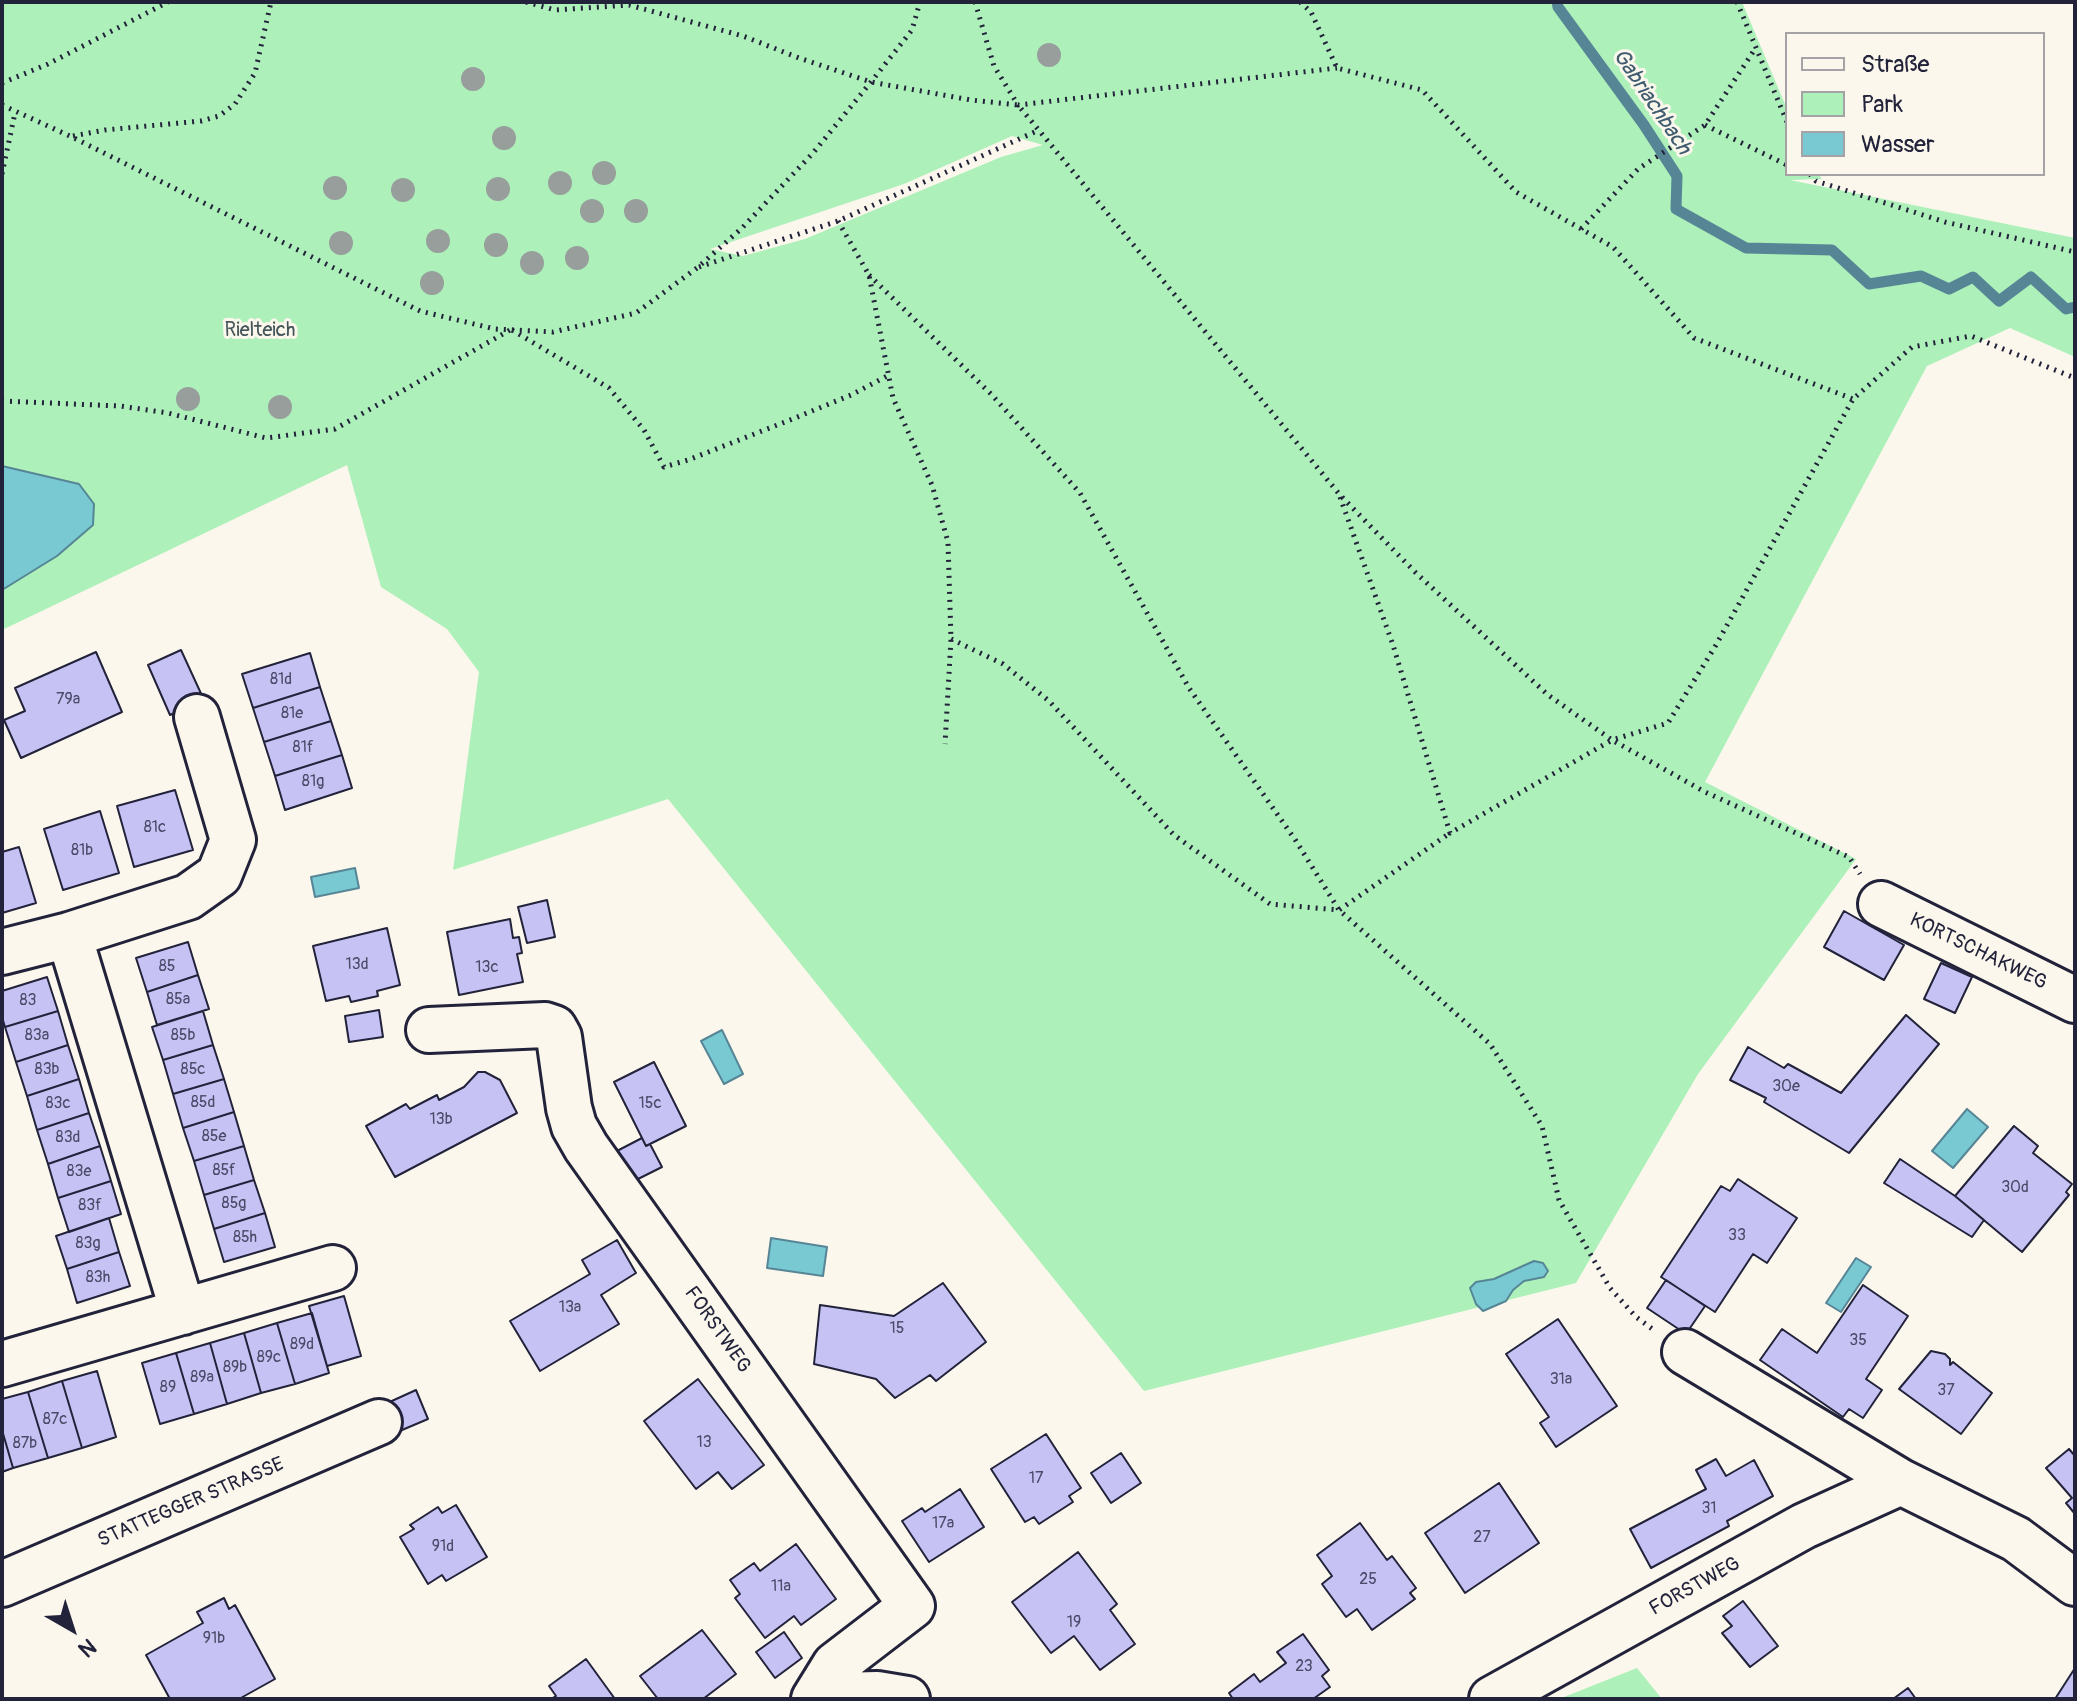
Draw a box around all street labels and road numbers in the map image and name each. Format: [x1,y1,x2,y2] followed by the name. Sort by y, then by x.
[1905,908,2051,996] street label: KORTSCHAKWEG
[679,1282,755,1378] street label: FORSTWEG
[94,1453,288,1553] street label: STATTEGGER STRASSE
[1646,1552,1744,1622] street label: FORSTWEG

